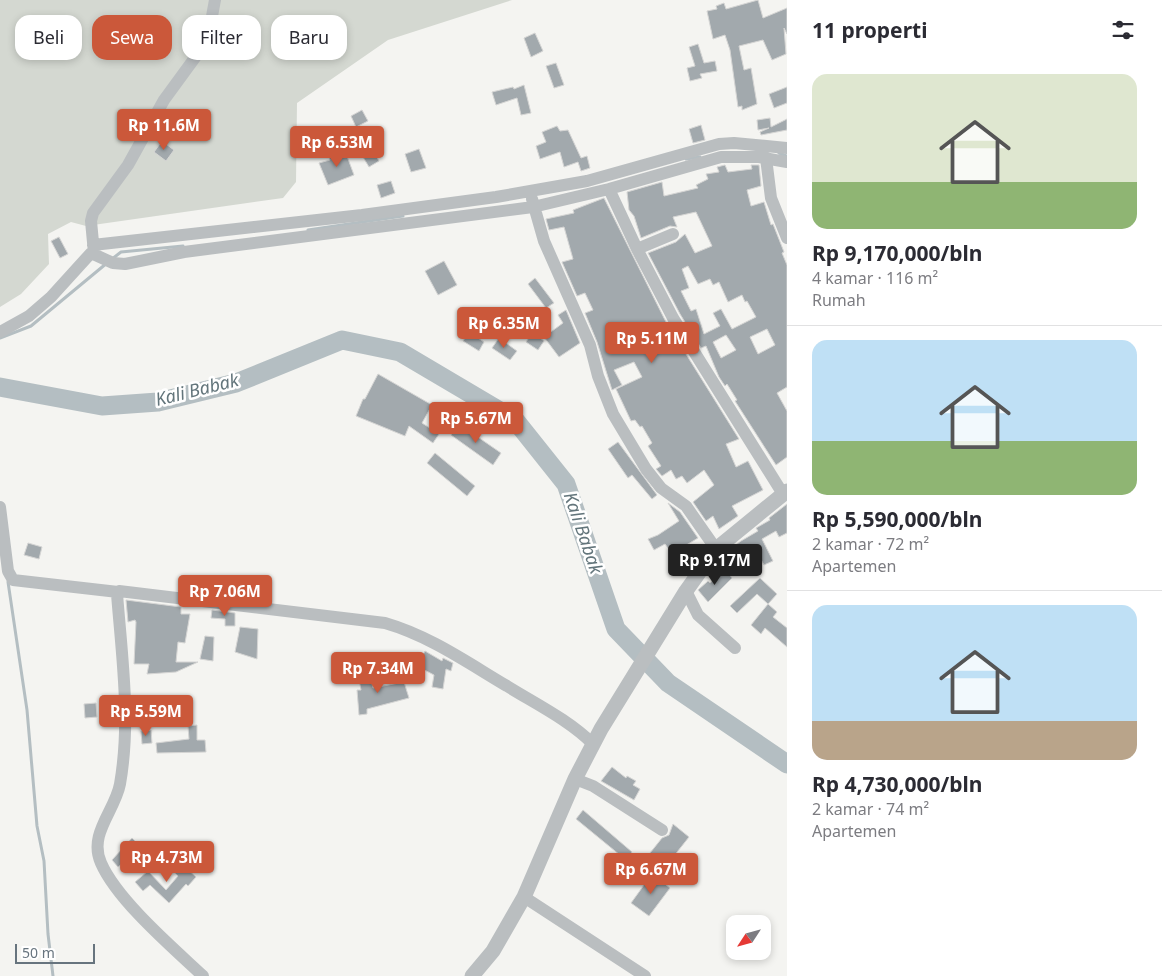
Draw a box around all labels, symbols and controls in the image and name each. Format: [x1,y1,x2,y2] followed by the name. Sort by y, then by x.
[15,15,82,60] chip: Beli
[92,15,172,60] chip: Sewa
[182,15,261,60] chip: Filter
[271,15,347,60] chip: Baru
[812,16,927,44] text: 11 properti
[1109,16,1137,44] icon: filters
[930,107,1020,197] icon: home
[112,108,216,151] pin: Rp 11.6M
[128,114,200,136] text: Rp 11.6M
[285,126,389,168] pin: Rp 6.53M
[301,131,373,153] text: Rp 6.53M
[812,239,982,267] text: Rp 9,170,000/bln
[812,267,938,289] text: 4 kamar · 116 m²
[812,289,866,311] text: Rumah
[452,306,556,349] pin: Rp 6.35M
[468,312,540,334] text: Rp 6.35M
[600,322,704,364] pin: Rp 5.11M
[616,327,688,349] text: Rp 5.11M
[153,367,242,411] water label: Kali Babak
[930,372,1020,462] icon: home
[424,402,528,444] pin: Rp 5.67M
[440,407,512,429] text: Rp 5.67M
[559,489,609,578] water label: Kali Babak
[812,505,982,533] text: Rp 5,590,000/bln
[812,533,929,555] text: 2 kamar · 72 m²
[663,544,767,586] pin: Rp 9.17M
[679,549,751,571] text: Rp 9.17M
[812,555,896,577] text: Apartemen
[173,574,277,617] pin: Rp 7.06M
[189,580,261,602] text: Rp 7.06M
[930,637,1020,727] icon: home
[326,652,430,694] pin: Rp 7.34M
[342,657,414,679] text: Rp 7.34M
[94,694,198,737] pin: Rp 5.59M
[110,700,182,722] text: Rp 5.59M
[812,770,982,798] text: Rp 4,730,000/bln
[812,798,929,820] text: 2 kamar · 74 m²
[812,820,896,842] text: Apartemen
[115,840,219,883] pin: Rp 4.73M
[131,846,203,868] text: Rp 4.73M
[599,852,703,895] pin: Rp 6.67M
[615,858,687,880] text: Rp 6.67M
[726,915,771,960] north arrow
[726,915,771,960] map controls
[15,941,95,964] scale bar
[22,943,55,962] text: 50 m

